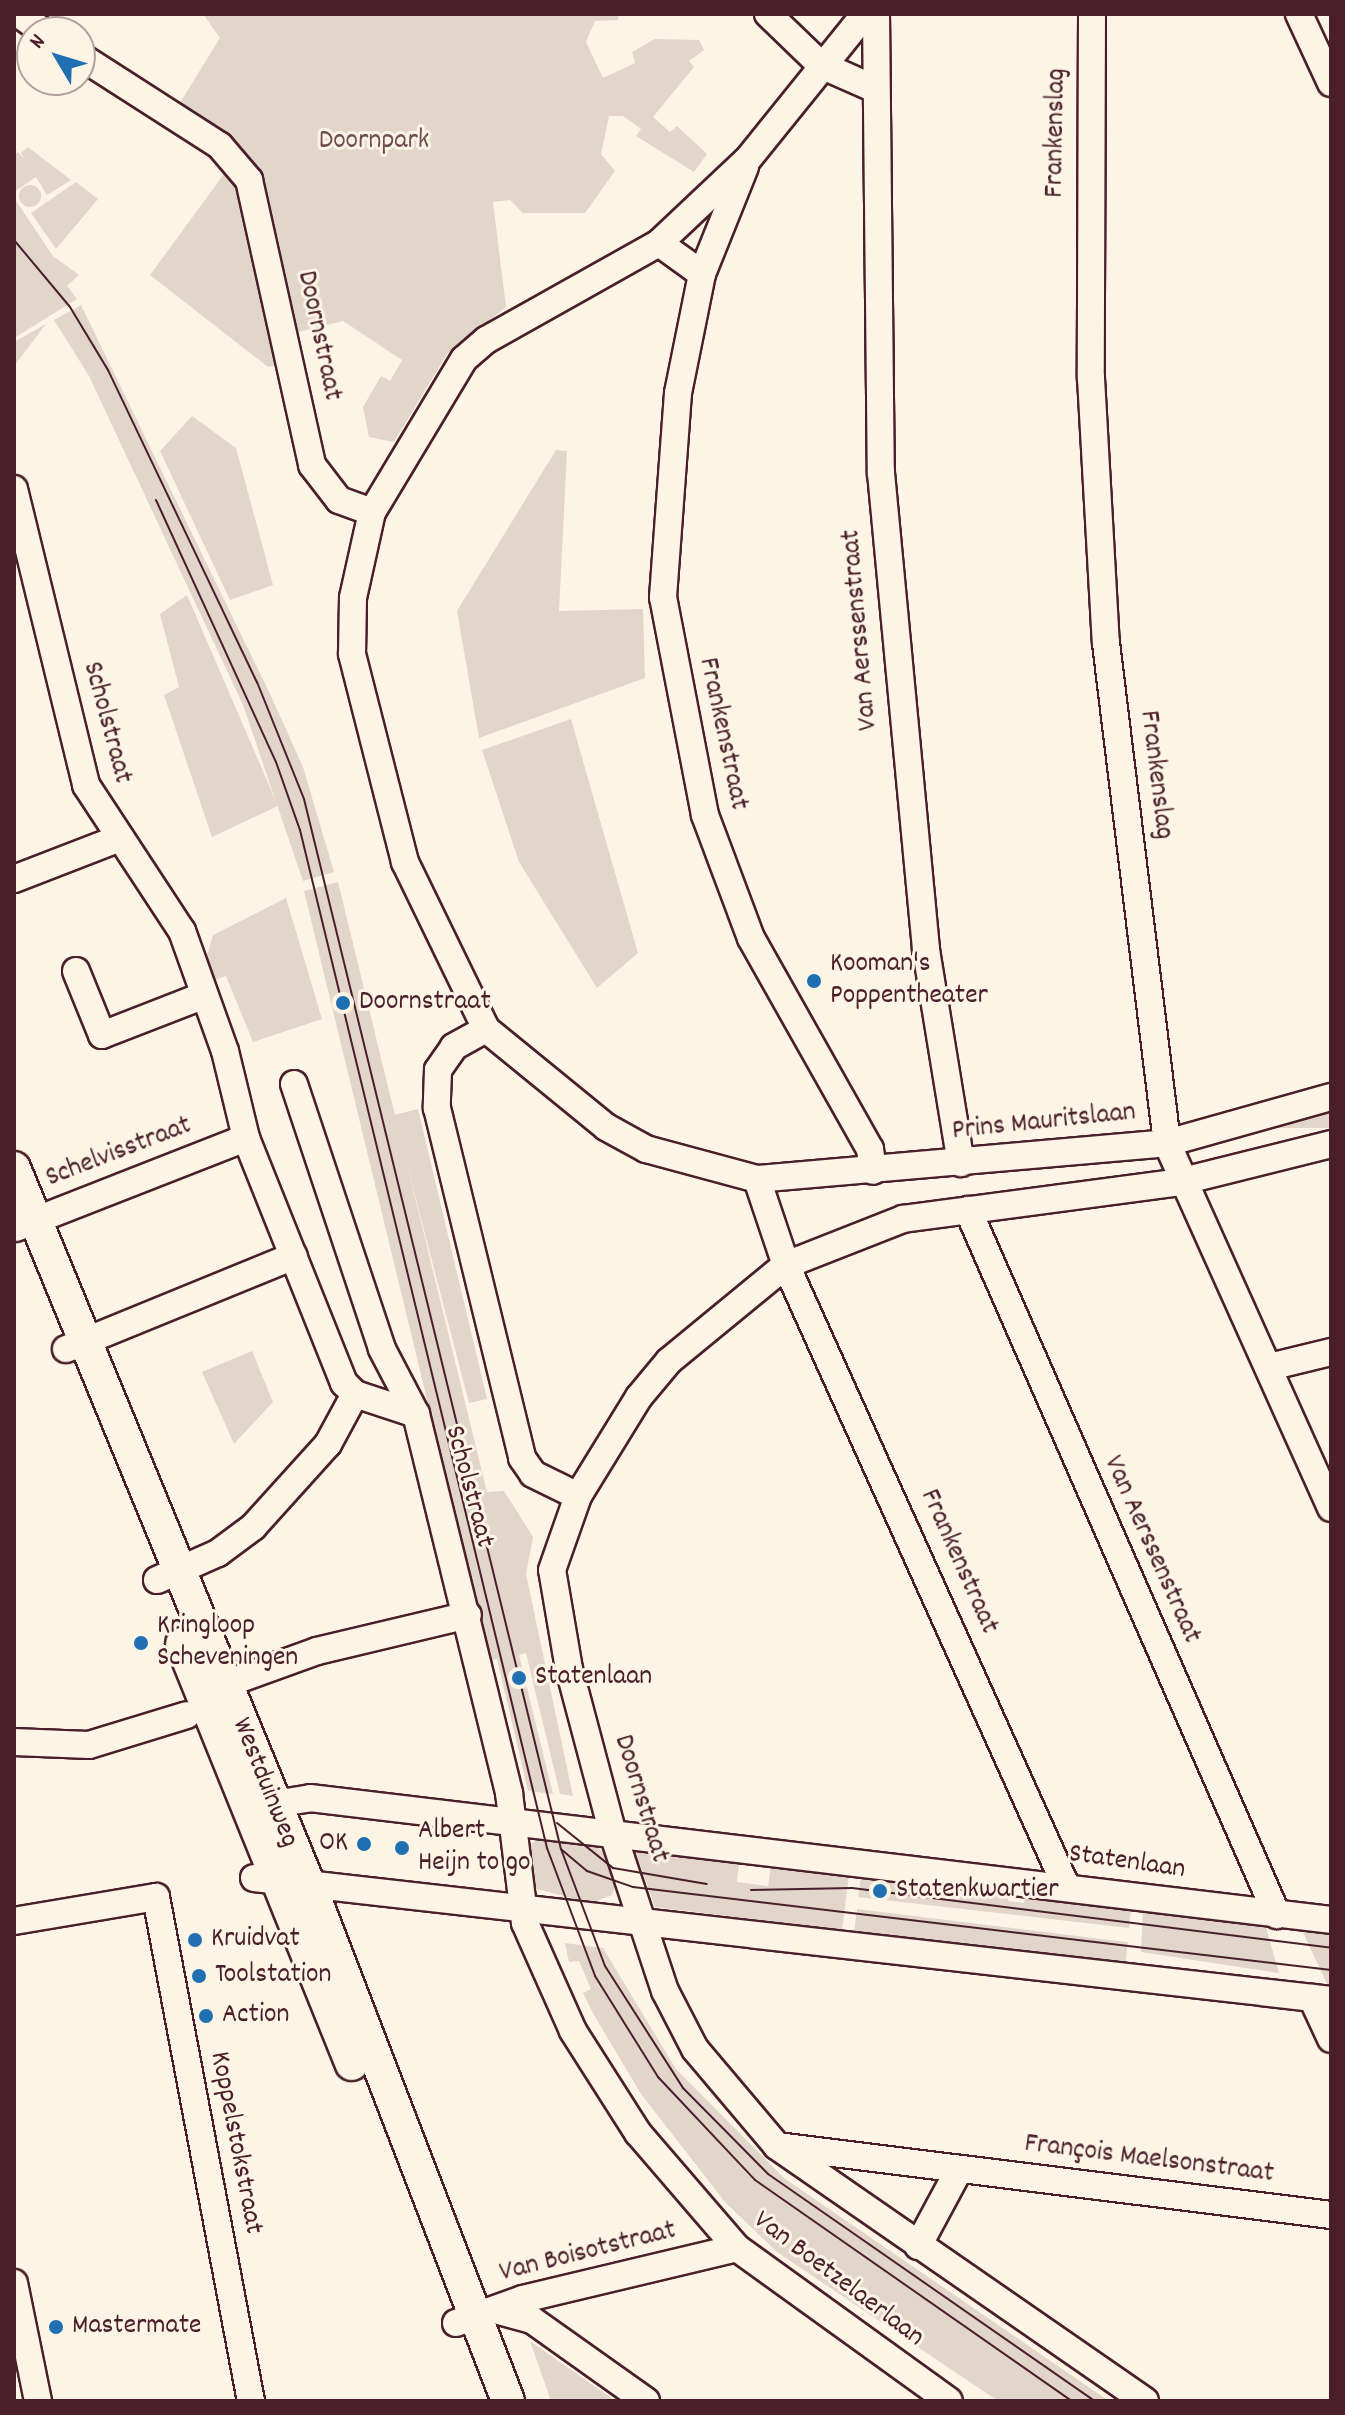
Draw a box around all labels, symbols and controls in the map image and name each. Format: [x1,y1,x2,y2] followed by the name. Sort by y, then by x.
[16,16,96,96] north arrow
[23,28,54,56] text: N
[1039,68,1075,198] street label: Frankenslag
[319,125,429,159] park label: Doornpark
[288,268,348,404] street label: Doornstraat
[835,528,887,732] street label: Van Aerssenstraat
[689,655,755,813] street label: Frankenstraat
[74,658,138,788] street label: Scholstraat
[1130,709,1180,841] street label: Frankenslag
[830,948,988,1014] place label: Kooman's Poppentheater
[805,972,823,990] marker: Kooman's Poppentheater
[359,986,491,1020] place label: Doornstraat
[334,994,352,1012] marker: Doornstraat
[951,1097,1137,1149] street label: Prins Mauritslaan
[42,1110,196,1196] street label: Schelvisstraat
[436,1422,500,1552] street label: Scholstraat
[1095,1451,1207,1649] street label: Van Aerssenstraat
[911,1484,1005,1640] street label: Frankenstraat
[157,1610,298,1676] place label: Kringloop Scheveningen
[132,1634,150,1652] marker: Kringloop Scheveningen
[535,1661,652,1695] place label: Statenlaan
[510,1669,528,1687] marker: Statenlaan
[223,1713,305,1853] street label: Westduinweg
[605,1731,675,1867] street label: Doornstraat
[418,1815,530,1881] place label: Albert Heijn to go
[319,1827,348,1861] place label: OK
[355,1835,373,1853] marker: OK
[1067,1838,1187,1888] street label: Statenlaan
[393,1839,411,1857] marker: Albert Heijn to go
[896,1874,1059,1908] place label: Statenkwartier
[871,1882,889,1900] marker: Statenkwartier
[211,1923,300,1957] place label: Kruidvat
[186,1931,204,1949] marker: Kruidvat
[215,1959,331,1993] place label: Toolstation
[190,1967,208,1985] marker: Toolstation
[222,1999,289,2033] place label: Action
[197,2007,215,2025] marker: Action
[201,2049,269,2237] street label: Koppelstokstraat
[1022,2128,1276,2192] street label: François Maelsonstraat
[746,2205,930,2355] street label: Van Boetzelaerlaan
[496,2215,680,2291] street label: Van Boisotstraat
[72,2310,201,2344] place label: Mastermate
[47,2318,65,2336] marker: Mastermate

